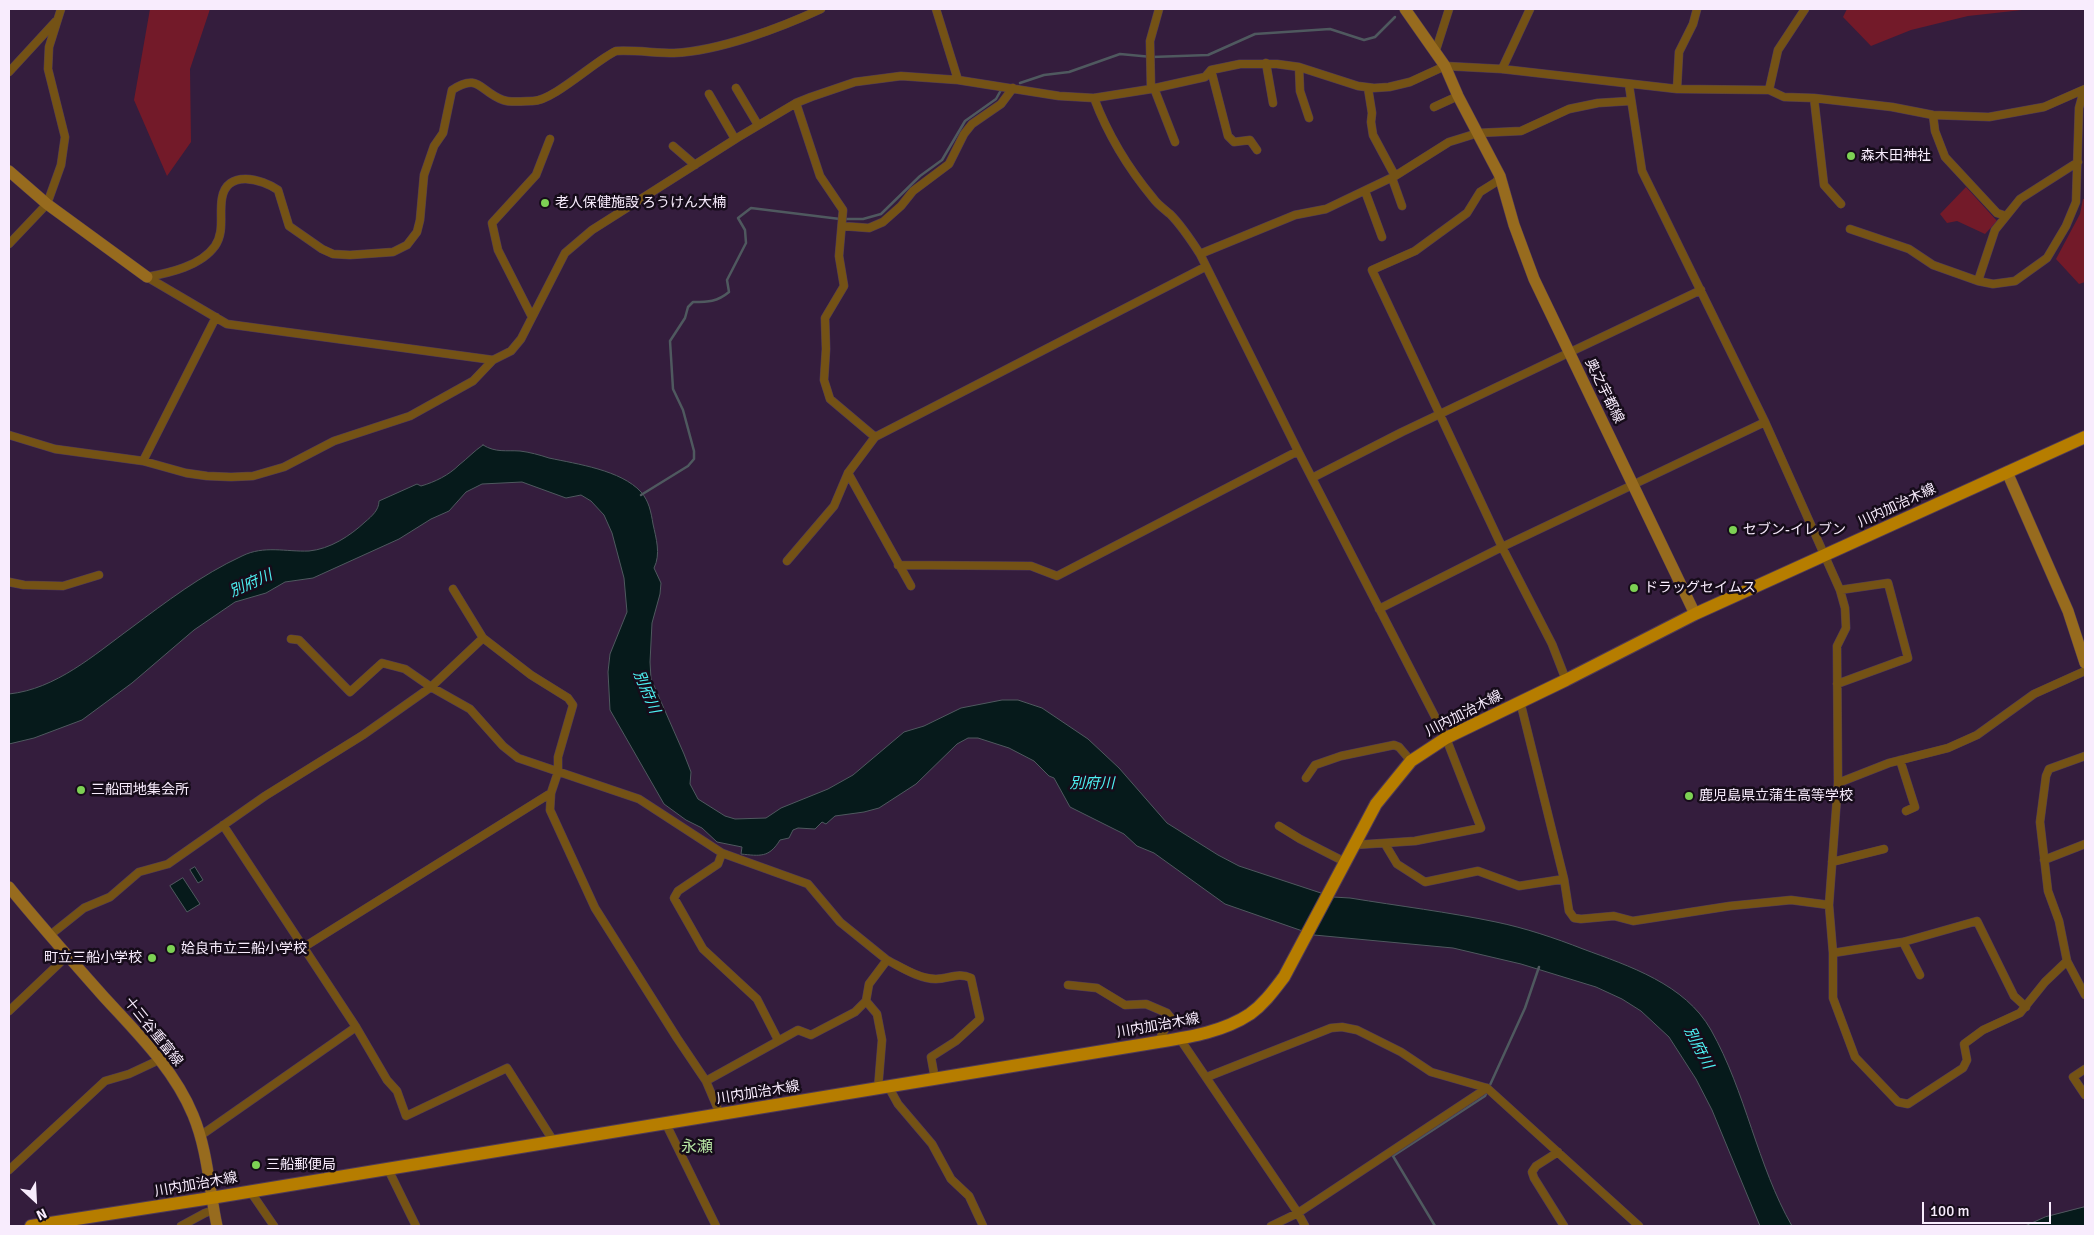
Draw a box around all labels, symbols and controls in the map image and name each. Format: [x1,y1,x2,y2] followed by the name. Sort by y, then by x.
[1861,148,1931,164] place label: 森木田神社
[1845,150,1857,162] marker: 森木田神社
[555,195,726,211] place label: 老人保健施設 ろうけん大楠
[539,197,551,209] marker: 老人保健施設 ろうけん大楠
[1581,356,1627,426] street label: 奥之宇都線
[1855,481,1939,531] street label: 川内加治木線
[1743,522,1846,538] place label: セブン-イレブン
[1727,524,1739,536] marker: セブン-イレブン
[227,567,275,601] water label: 別府川
[1644,580,1756,596] place label: ドラッグセイムス
[1628,582,1640,594] marker: ドラッグセイムス
[629,668,663,716] water label: 別府川
[1423,687,1505,741] street label: 川内加治木線
[1070,775,1114,793] water label: 別府川
[91,782,189,798] place label: 三船団地集会所
[75,784,87,796] marker: 三船団地集会所
[1699,788,1853,804] place label: 鹿児島県立蒲生高等学校
[1683,790,1695,802] marker: 鹿児島県立蒲生高等学校
[181,941,307,957] place label: 姶良市立三船小学校
[165,943,177,955] marker: 姶良市立三船小学校
[44,950,142,966] place label: 町立三船小学校
[146,952,158,964] marker: 町立三船小学校
[120,994,186,1070] street label: 十三谷重富線
[1115,1010,1201,1042] street label: 川内加治木線
[1680,1024,1716,1072] water label: 別府川
[715,1078,801,1108] street label: 川内加治木線
[681,1138,713,1158] district label: 永瀬
[266,1157,336,1173] place label: 三船郵便局
[250,1159,262,1171] marker: 三船郵便局
[153,1169,239,1201] street label: 川内加治木線
[10,1175,60,1225] north arrow
[1924,1192,2053,1224] scale bar
[1930,1202,1970,1220] text: 100 m
[34,1204,50,1224] text: N

